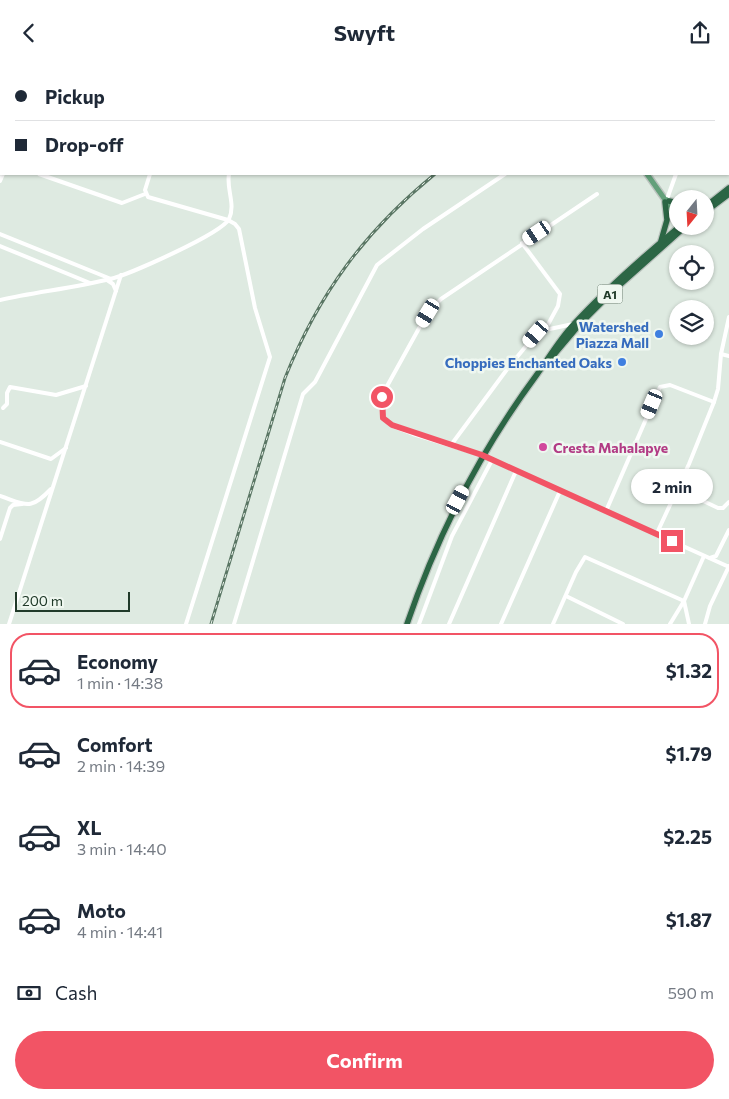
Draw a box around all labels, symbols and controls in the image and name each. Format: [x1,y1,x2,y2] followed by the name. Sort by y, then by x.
[15,19,43,47] icon: back
[334,19,395,46] text: Swyft
[686,19,714,47] icon: share
[45,85,105,108] text: Pickup
[45,133,124,156] text: Drop-off
[669,190,714,235] north arrow
[669,190,714,345] map controls
[520,218,553,248] car
[669,245,714,290] button: locate
[598,285,622,303] road number: A1
[413,296,442,330] car
[669,300,714,345] button: layers
[520,318,551,350] car
[576,318,649,351] place label: Watershed Piazza Mall
[653,328,665,340] marker: Watershed Piazza Mall
[445,354,612,371] place label: Choppies Enchanted Oaks
[616,356,628,368] marker: Choppies Enchanted Oaks
[371,386,393,408] route start
[639,387,664,421] car
[553,439,668,456] place label: Cresta Mahalapye
[537,441,549,453] marker: Cresta Mahalapye
[631,469,713,503] callout: 2 min
[652,477,692,496] text: 2 min
[444,483,471,517] car
[661,530,683,552] route end
[15,589,130,612] scale bar
[22,592,63,609] text: 200 m
[17,648,62,693] icon: car
[77,650,158,673] text: Economy
[666,659,712,682] text: $1.32
[77,673,163,692] text: 1 min · 14:38
[17,731,62,776] icon: car
[77,733,153,756] text: Comfort
[666,742,712,765] text: $1.79
[77,756,165,775] text: 2 min · 14:39
[17,814,62,859] icon: car
[77,816,102,839] text: XL
[663,825,712,848] text: $2.25
[77,839,167,858] text: 3 min · 14:40
[17,897,62,942] icon: car
[77,899,126,922] text: Moto
[666,908,712,931] text: $1.87
[77,922,163,941] text: 4 min · 14:41
[15,979,43,1007] icon: cash
[55,981,97,1004] text: Cash
[668,983,714,1002] text: 590 m
[15,1031,714,1089] button: Confirm

